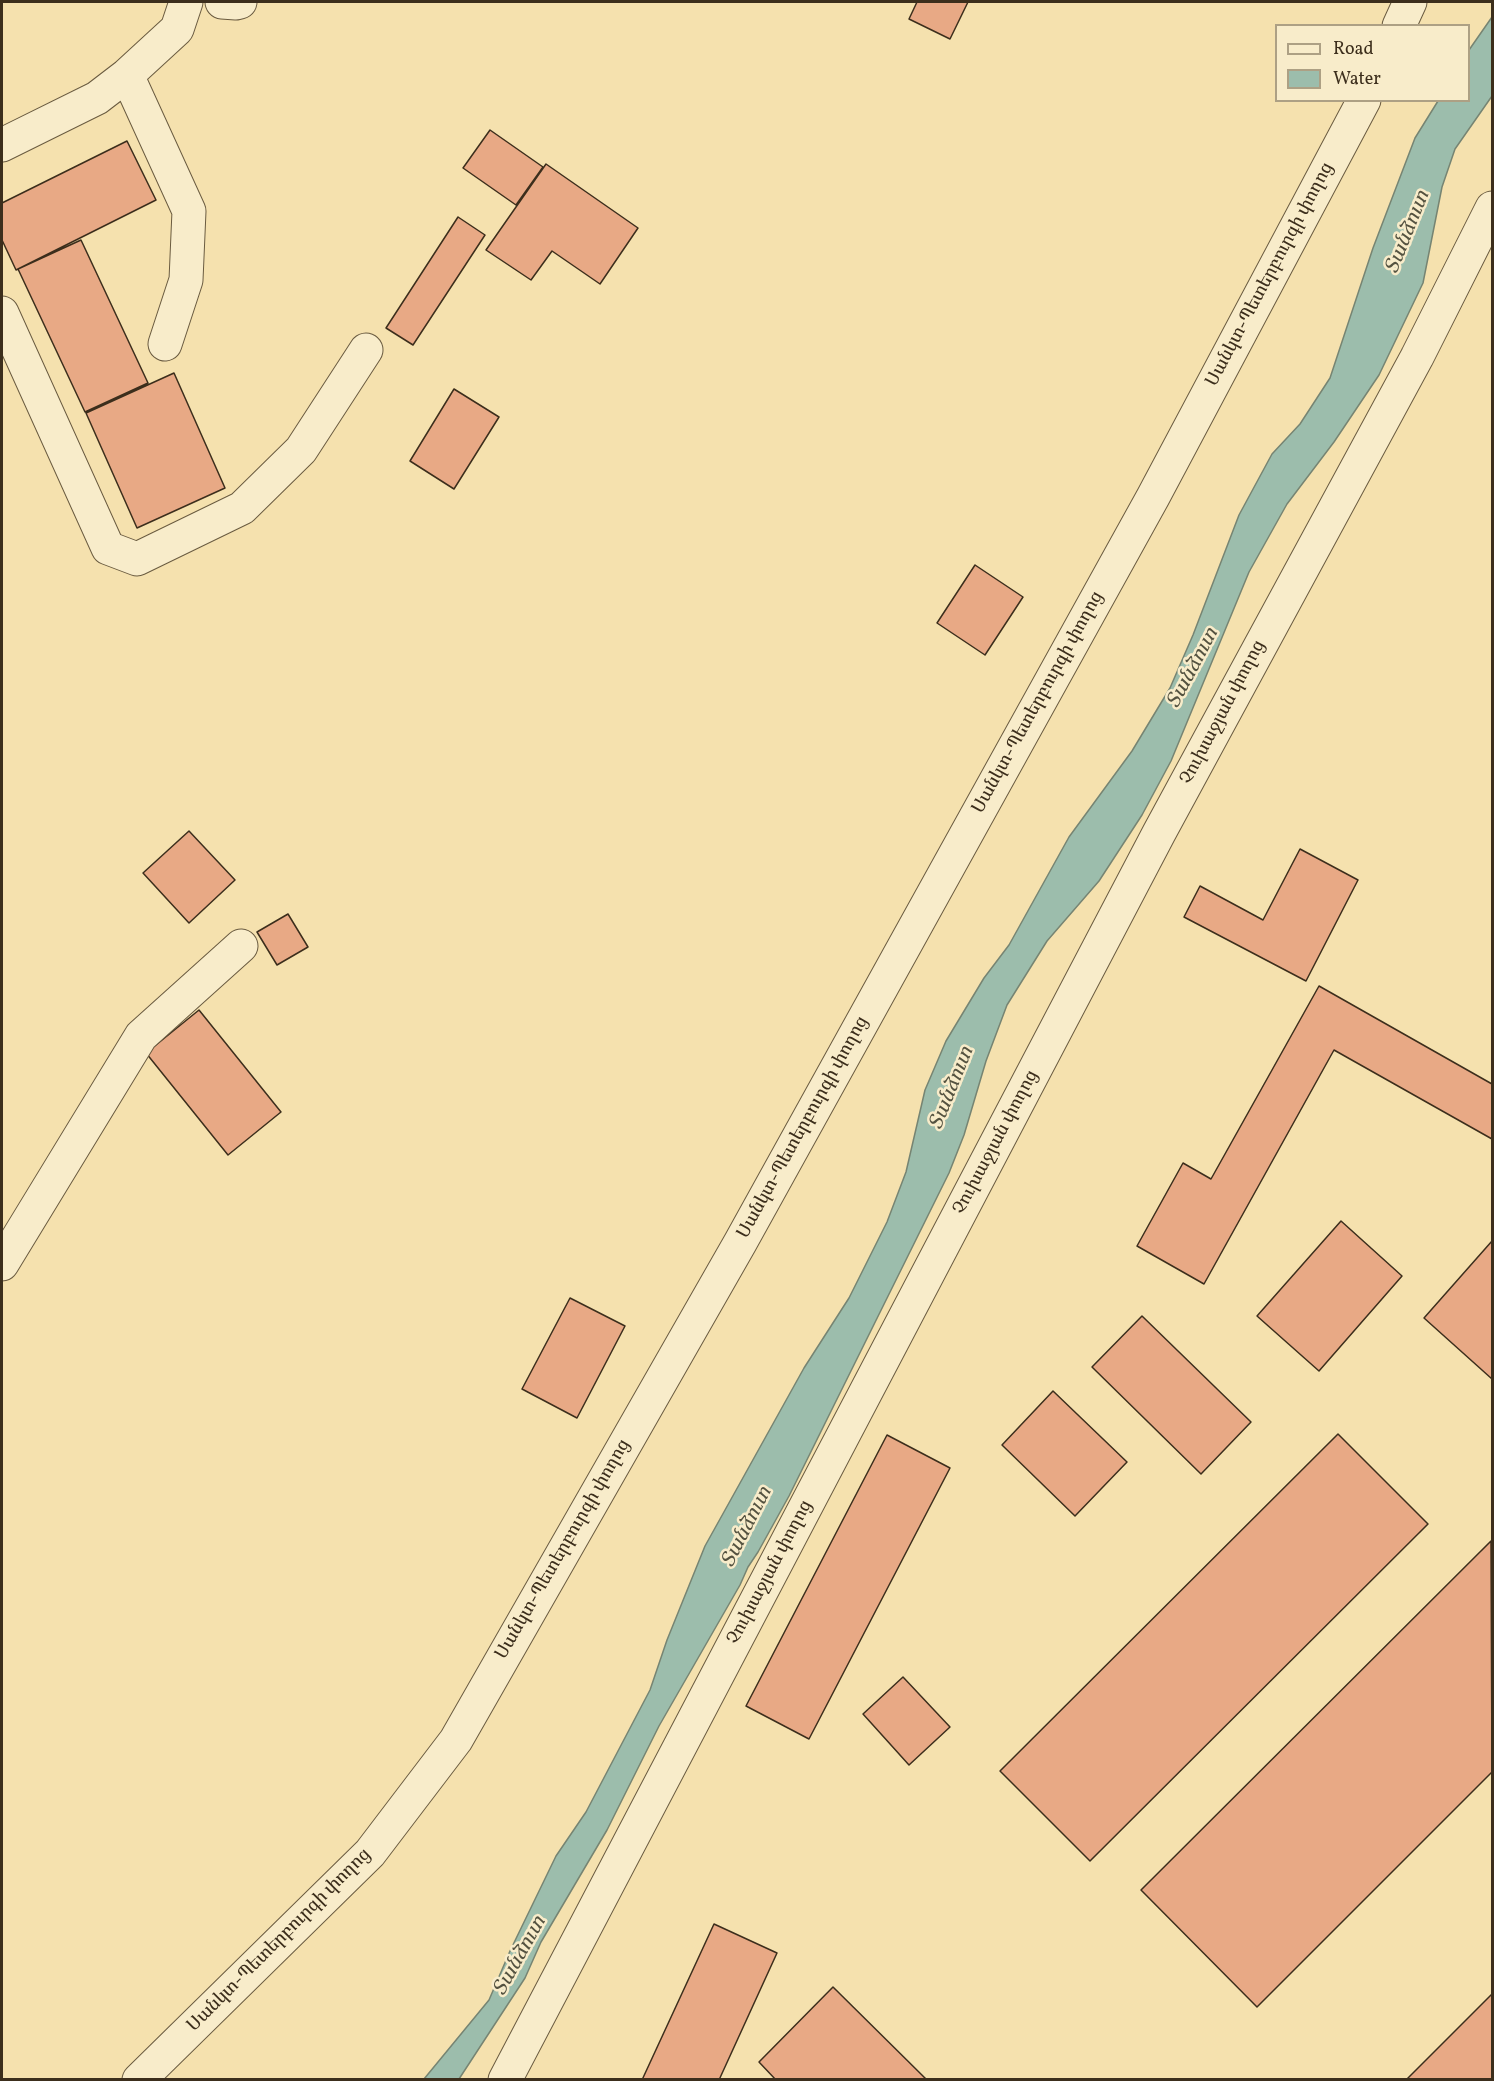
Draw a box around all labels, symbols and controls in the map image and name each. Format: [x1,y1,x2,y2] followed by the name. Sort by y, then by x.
[1275,24,1470,102] legend
[1333,37,1374,62] text: Road
[1333,67,1381,92] text: Water
[1203,159,1339,391] street label: Սանկտ-Պետերբուրգի փողոց
[1382,188,1436,278] water label: Տանձուտ
[969,588,1109,818] street label: Սանկտ-Պետերբուրգի փողոց
[1163,625,1225,713] water label: Տանձուտ
[1177,637,1271,789] street label: Չուխաջյան փողոց
[734,1013,874,1243] street label: Սանկտ-Պետերբուրգի փողոց
[926,1044,980,1134] water label: Տանձուտ
[950,1067,1044,1219] street label: Չուխաջյան փողոց
[492,1436,636,1664] street label: Սանկտ-Պետերբուրգի փողոց
[718,1484,778,1572] water label: Տանձուտ
[724,1497,818,1649] street label: Չուխաջյան փողոց
[184,1845,376,2037] street label: Սանկտ-Պետերբուրգի փողոց
[489,1913,553,2001] water label: Տանձուտ

